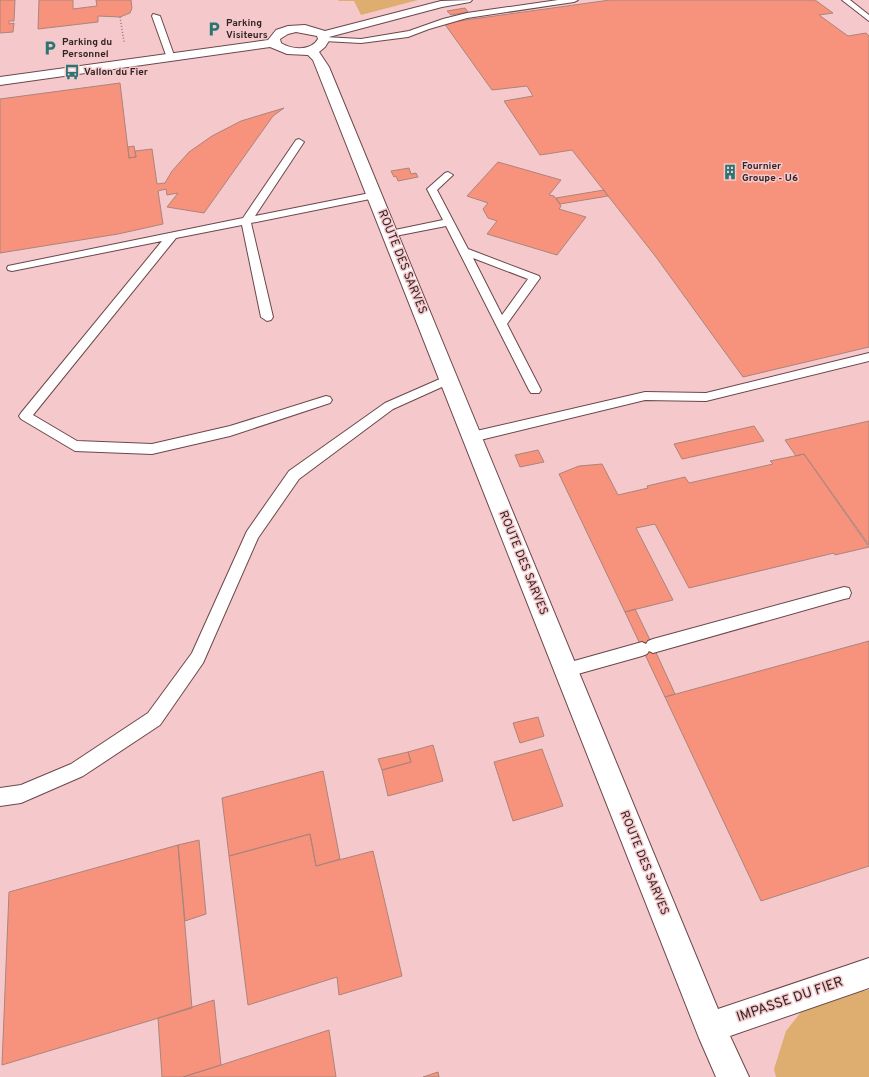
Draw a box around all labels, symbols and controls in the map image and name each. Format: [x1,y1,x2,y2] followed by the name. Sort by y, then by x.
[226,17,268,42] place label: Parking Visiteurs
[205,20,223,38] parking icon: Parking Visiteurs
[62,36,112,61] place label: Parking du Personnel
[41,39,59,57] parking icon: Parking du Personnel
[63,63,81,81] bus stop icon: Vallon du Fier
[84,66,149,79] place label: Vallon du Fier
[742,160,798,185] place label: Fournier Groupe - U6
[721,163,739,181] building icon: Fournier Groupe - U6
[374,207,430,317] street label: ROUTE DES SARVES
[495,508,551,618] street label: ROUTE DES SARVES
[616,808,672,918] street label: ROUTE DES SARVES
[734,974,846,1026] street label: IMPASSE DU FIER

